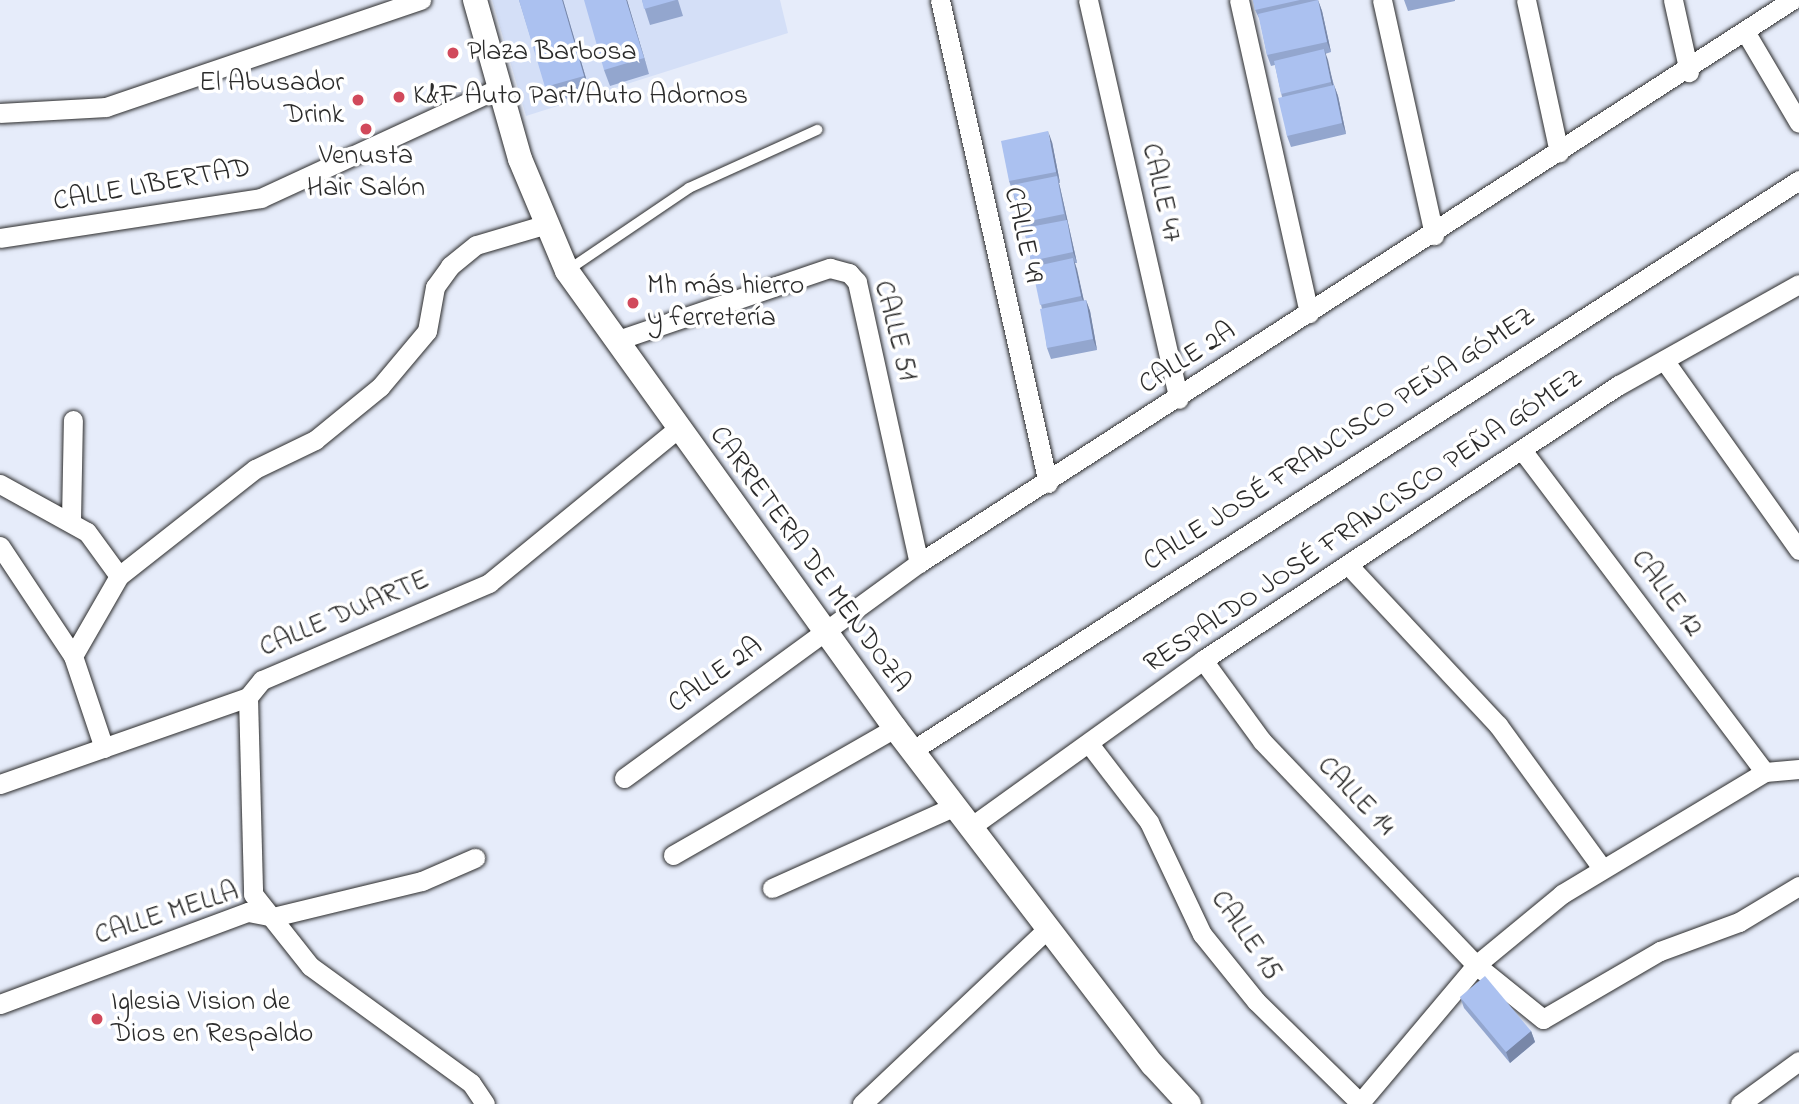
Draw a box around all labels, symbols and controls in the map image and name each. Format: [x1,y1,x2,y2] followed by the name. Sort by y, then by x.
[467,36,637,70] place label: Plaza Barbosa
[445,45,461,61] marker: Plaza Barbosa
[199,67,344,133] place label: El Abusador Drink
[413,80,748,114] place label: K&F Auto Part/Auto Adornos
[391,89,407,105] marker: K&F Auto Part/Auto Adornos
[350,92,366,108] marker: El Abusador Drink
[358,121,374,137] marker: Venusta Hair Salón
[307,140,425,206] place label: Venusta Hair Salón
[1132,140,1188,246] street label: CALLE 47
[51,152,253,220] street label: CALLE LIBERTAD
[995,184,1049,286] street label: CALLE 49
[647,270,804,336] place label: Mh más hierro y ferretería
[865,277,923,385] street label: CALLE 51
[625,295,641,311] marker: Mh más hierro y ferretería
[1138,300,1542,580] street label: CALLE JOSÉ FRANCISCO PEÑA GÓMEZ
[1133,315,1243,403] street label: CALLE 2A
[1138,362,1590,682] street label: RESPALDO JOSÉ FRANCISCO PEÑA GÓMEZ
[701,420,917,700] street label: CARRETERA DE MENDOZA
[1622,544,1710,644] street label: CALLE 12
[255,564,435,666] street label: CALLE DUARTE
[662,631,770,721] street label: CALLE 2A
[1309,750,1401,844] street label: CALLE 14
[91,876,243,954] street label: CALLE MELLA
[1202,884,1288,988] street label: CALLE 15
[111,986,313,1052] place label: Iglesia Vision de Dios en Respaldo
[89,1011,105,1027] marker: Iglesia Vision de Dios en Respaldo

